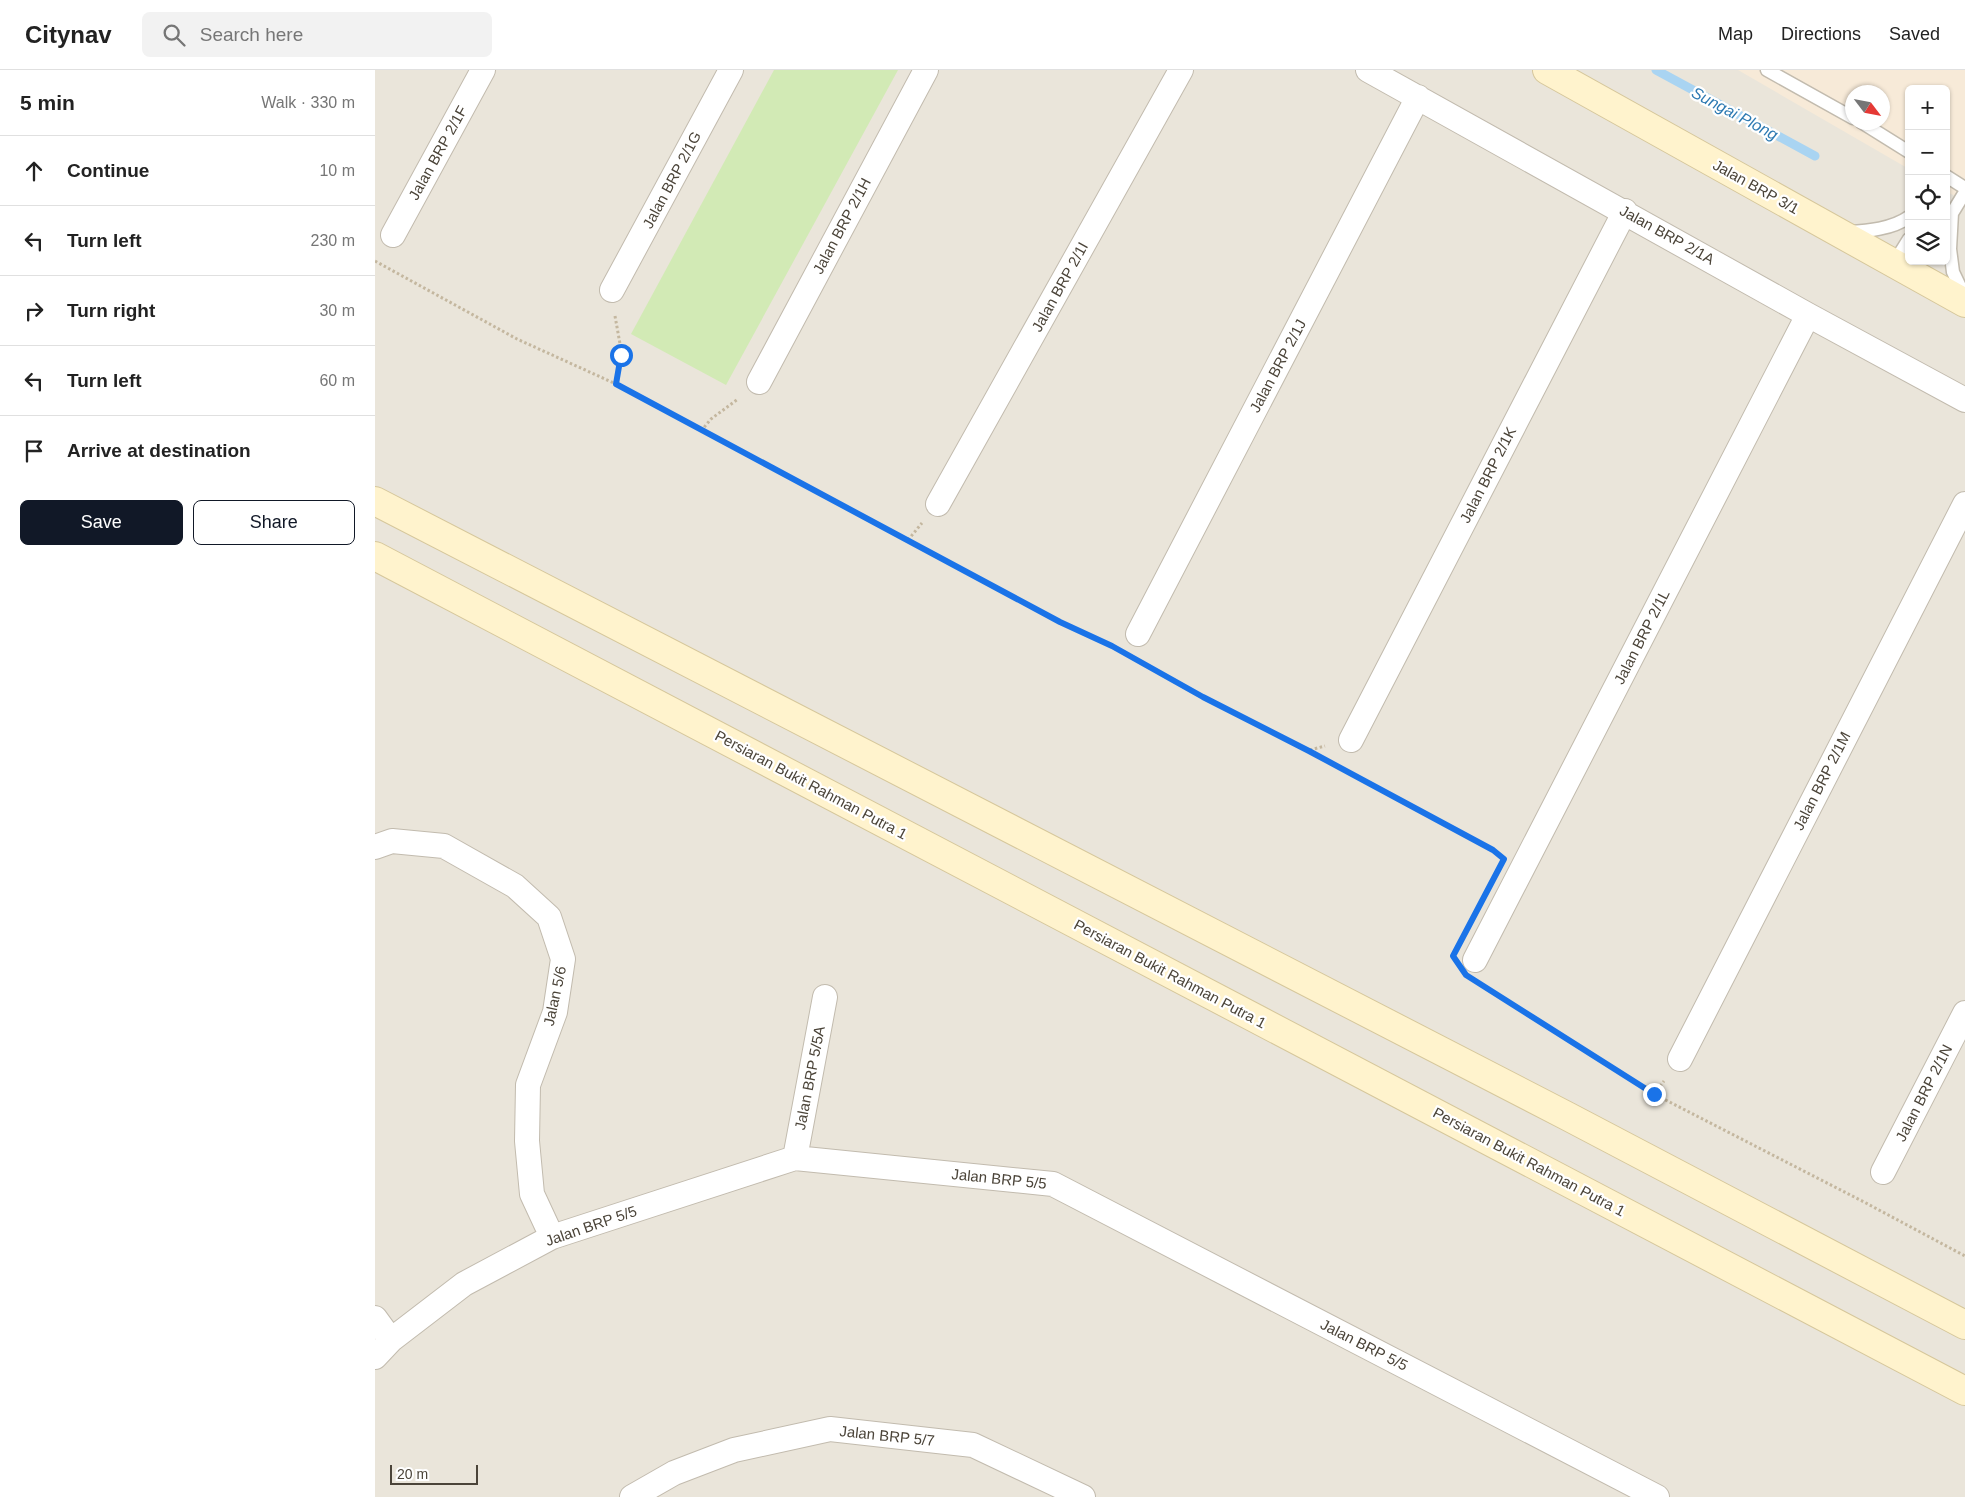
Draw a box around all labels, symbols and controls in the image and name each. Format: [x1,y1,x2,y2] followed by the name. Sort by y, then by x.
[142,12,492,57] search box
[25,21,112,48] text: Citynav
[160,21,188,49] icon: search
[200,24,303,45] text: Search here
[1718,24,1753,44] text: Map
[1781,24,1861,44] text: Directions
[1889,24,1940,44] text: Saved
[1689,84,1781,143] water label: Sungai Plong
[1845,85,1890,130] north arrow
[1905,85,1950,265] map controls
[1905,85,1950,130] button: +
[20,91,75,114] text: 5 min
[261,94,355,111] text: Walk · 330 m
[405,103,470,203] street label: Jalan BRP 2/1F
[639,128,704,231] street label: Jalan BRP 2/1G
[1905,130,1950,175] button: −
[1710,156,1802,217] street label: Jalan BRP 3/1
[20,157,48,185] icon: ahead
[67,160,149,181] text: Continue
[319,162,355,179] text: 10 m
[809,175,874,277] street label: Jalan BRP 2/1H
[1905,175,1950,220] button: locate
[1617,202,1718,268] street label: Jalan BRP 2/1A
[1905,220,1950,265] button: layers
[20,227,48,255] icon: left
[67,230,142,251] text: Turn left
[311,232,355,249] text: 230 m
[1028,239,1091,335] street label: Jalan BRP 2/1I
[20,297,48,325] icon: right
[67,300,155,321] text: Turn right
[319,302,355,319] text: 30 m
[1246,316,1309,415] street label: Jalan BRP 2/1J
[610,344,633,367] route start
[20,367,48,395] icon: left
[67,370,142,391] text: Turn left
[319,372,355,389] text: 60 m
[1456,424,1519,526] street label: Jalan BRP 2/1K
[20,437,48,465] icon: arrive
[67,440,251,461] text: Arrive at destination
[20,500,183,545] button: Save
[193,500,355,545] button: Share
[1610,587,1673,687] street label: Jalan BRP 2/1L
[712,727,910,843] street label: Persiaran Bukit Rahman Putra 1
[1789,729,1854,833] street label: Jalan BRP 2/1M
[1071,916,1269,1032] street label: Persiaran Bukit Rahman Putra 1
[540,964,569,1027] street label: Jalan 5/6
[791,1024,828,1131] street label: Jalan BRP 5/5A
[1892,1041,1955,1144] street label: Jalan BRP 2/1N
[1643,1083,1666,1106] route end
[1430,1104,1628,1220] street label: Persiaran Bukit Rahman Putra 1
[951,1165,1047,1192] street label: Jalan BRP 5/5
[543,1202,639,1249] street label: Jalan BRP 5/5
[1318,1315,1411,1374] street label: Jalan BRP 5/5
[839,1422,935,1449] street label: Jalan BRP 5/7
[390,1462,477,1485] scale bar
[397,1466,428,1482] text: 20 m

